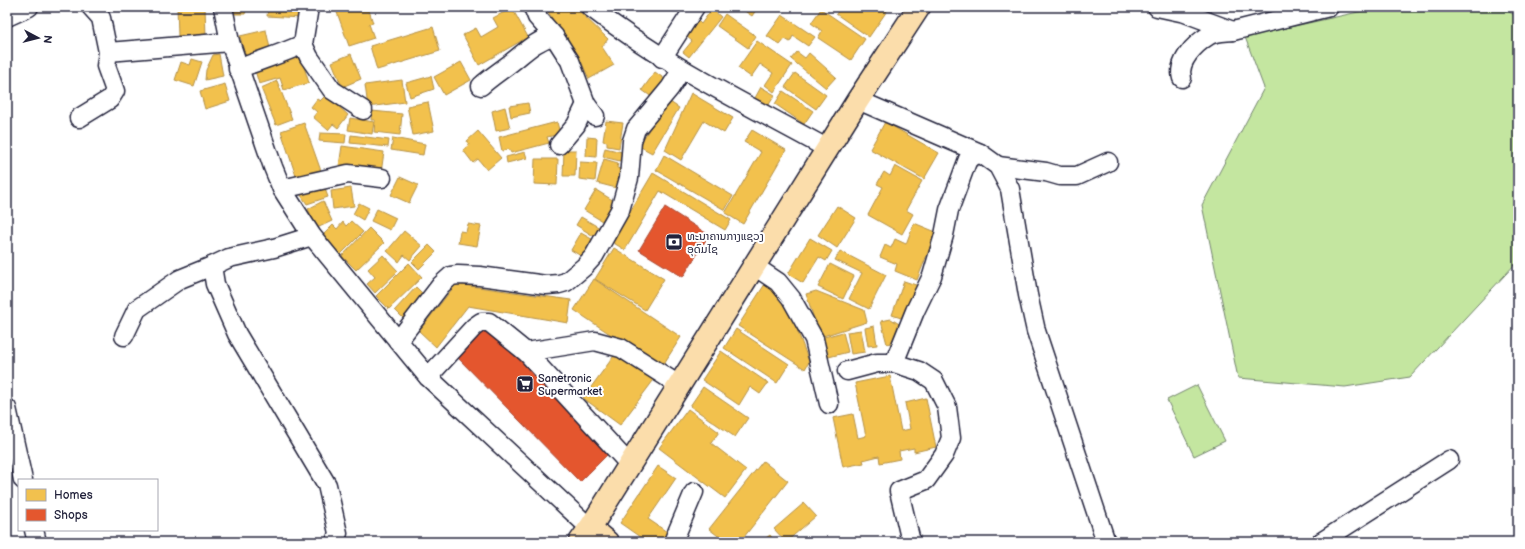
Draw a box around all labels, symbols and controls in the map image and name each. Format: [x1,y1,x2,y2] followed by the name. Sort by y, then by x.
[18,18,58,58] north arrow
[40,34,54,44] text: N
[687,230,764,257] place label: ທະນາຄານກາງແຊວງ ອຸດົມໄຊ
[664,232,684,252] bank icon: ທະນາຄານກາງແຊວງ ອຸດົມໄຊ
[538,372,603,398] place label: Sanetronic Supermarket
[515,374,535,394] supermarket icon: Sanetronic Supermarket
[18,479,158,531] legend
[54,488,93,503] text: Homes
[54,508,88,523] text: Shops

